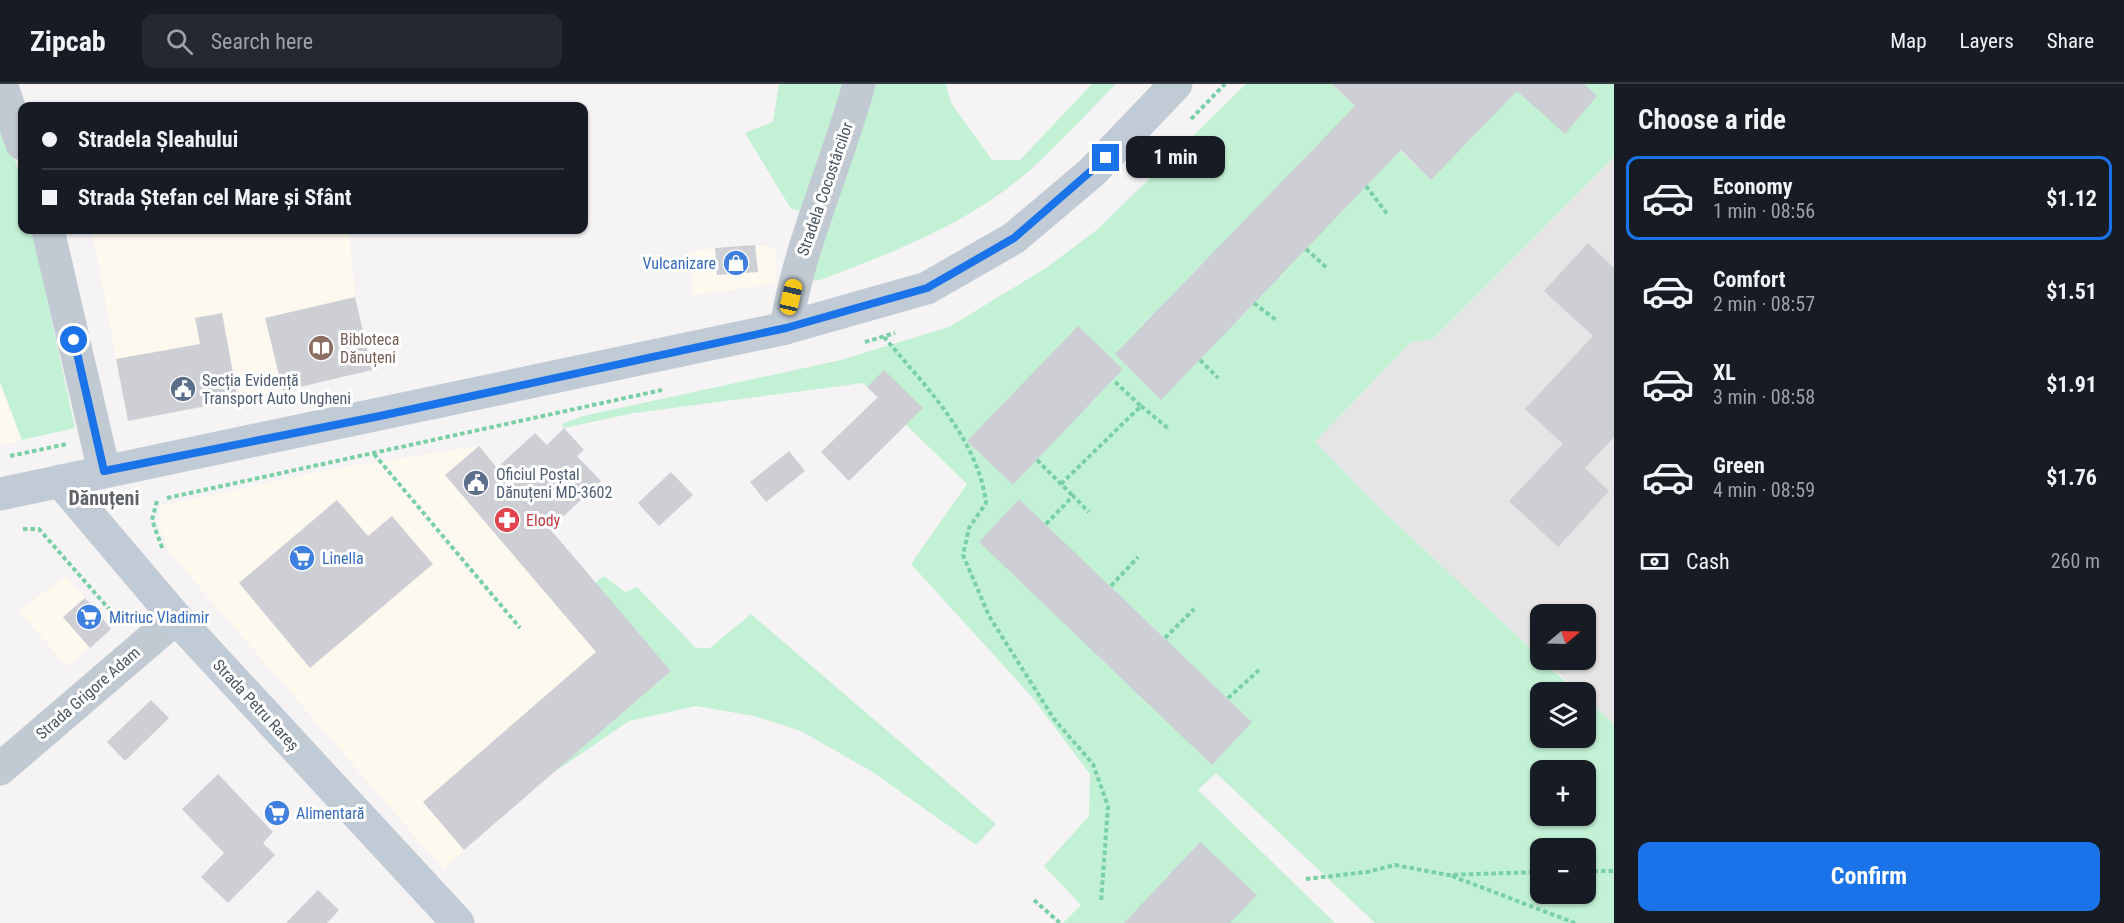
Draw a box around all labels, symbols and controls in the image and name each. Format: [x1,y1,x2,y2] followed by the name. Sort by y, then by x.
[142,14,562,68] search box
[30,25,106,58] text: Zipcab
[163,25,196,58] icon: search
[211,29,313,54] text: Search here
[1890,29,1927,53] text: Map
[1960,29,2014,53] text: Layers
[2047,29,2094,53] text: Share
[1638,104,1786,136] text: Choose a ride
[793,119,857,258] street label: Stradela Cocostârcilor
[78,127,238,152] text: Stradela Șleahului
[1127,137,1226,179] callout: 1 min
[1092,144,1119,171] route end
[1153,145,1198,169] text: 1 min
[1641,171,1695,225] icon: car
[1713,174,1793,199] text: Economy
[78,185,352,210] text: Strada Ștefan cel Mare și Sfânt
[2046,186,2097,211] text: $1.12
[1713,199,1815,223] text: 1 min · 08:56
[721,248,751,278] shop icon: Vulcanizare
[642,254,716,273] place label: Vulcanizare
[1641,264,1695,318] icon: car
[1713,267,1786,292] text: Comfort
[778,277,804,317] car
[2046,279,2097,304] text: $1.51
[1713,292,1815,316] text: 2 min · 08:57
[60,326,87,353] route start
[340,330,399,368] place label: Bibloteca Dănuțeni
[306,333,336,363] library icon: Bibloteca Dănuțeni
[1641,357,1695,411] icon: car
[1713,360,1736,385] text: XL
[202,371,351,408] place label: Secția Evidență Transport Auto Ungheni
[2046,372,2097,397] text: $1.91
[168,374,198,404] public building icon: Secția Evidență Transport Auto Ungheni
[1713,385,1815,409] text: 3 min · 08:58
[1641,450,1695,504] icon: car
[1713,453,1765,478] text: Green
[496,465,612,503] place label: Oficiul Poștal Dănuțeni MD-3602
[2046,465,2097,490] text: $1.76
[461,468,491,498] public building icon: Oficiul Poștal Dănuțeni MD-3602
[1713,478,1815,502] text: 4 min · 08:59
[69,486,140,510] district label: Dănuțeni
[492,505,522,535] pharmacy icon: Elody
[526,511,561,530] place label: Elody
[287,543,317,573] supermarket icon: Linella
[1638,545,1671,578] icon: cash
[322,549,364,568] place label: Linella
[1686,549,1730,574] text: Cash
[2051,549,2100,573] text: 260 m
[74,602,104,632] supermarket icon: Mitriuc Vladimir
[1530,604,1596,670] north arrow
[1530,604,1596,904] map controls
[109,608,209,627] place label: Mitriuc Vladimir
[32,643,144,743] street label: Strada Grigore Adam
[208,656,303,755] street label: Strada Petru Rareș
[1530,682,1596,748] button: layers
[1530,760,1596,826] button: +
[262,798,292,828] supermarket icon: Alimentară
[296,804,365,823] place label: Alimentară
[1530,838,1596,904] button: −
[1638,842,2100,911] button: Confirm

